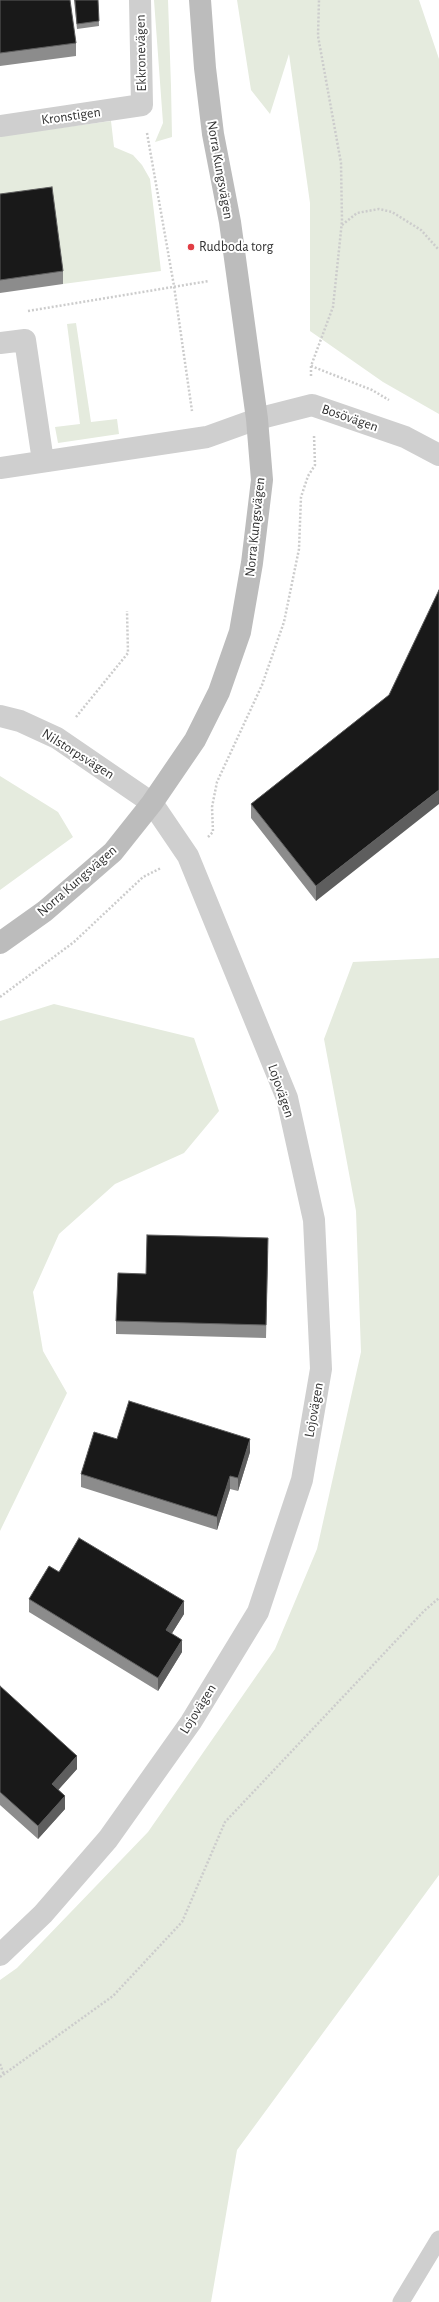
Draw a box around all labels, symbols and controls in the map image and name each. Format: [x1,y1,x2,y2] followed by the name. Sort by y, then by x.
[132,14,150,92] street label: Ekkronevägen
[40,104,102,128] street label: Kronstigen
[203,119,237,221] street label: Norra Kungsvägen
[199,239,273,255] place label: Rudboda torg
[186,242,196,252] marker: Rudboda torg
[319,400,381,436] street label: Bosövägen
[241,476,269,578] street label: Norra Kungsvägen
[39,725,117,783] street label: Nilstorpsvägen
[34,842,120,920] street label: Norra Kungsvägen
[264,1062,298,1120] street label: Lojovägen
[301,1381,327,1439] street label: Lojovägen
[176,1681,220,1737] street label: Lojovägen

